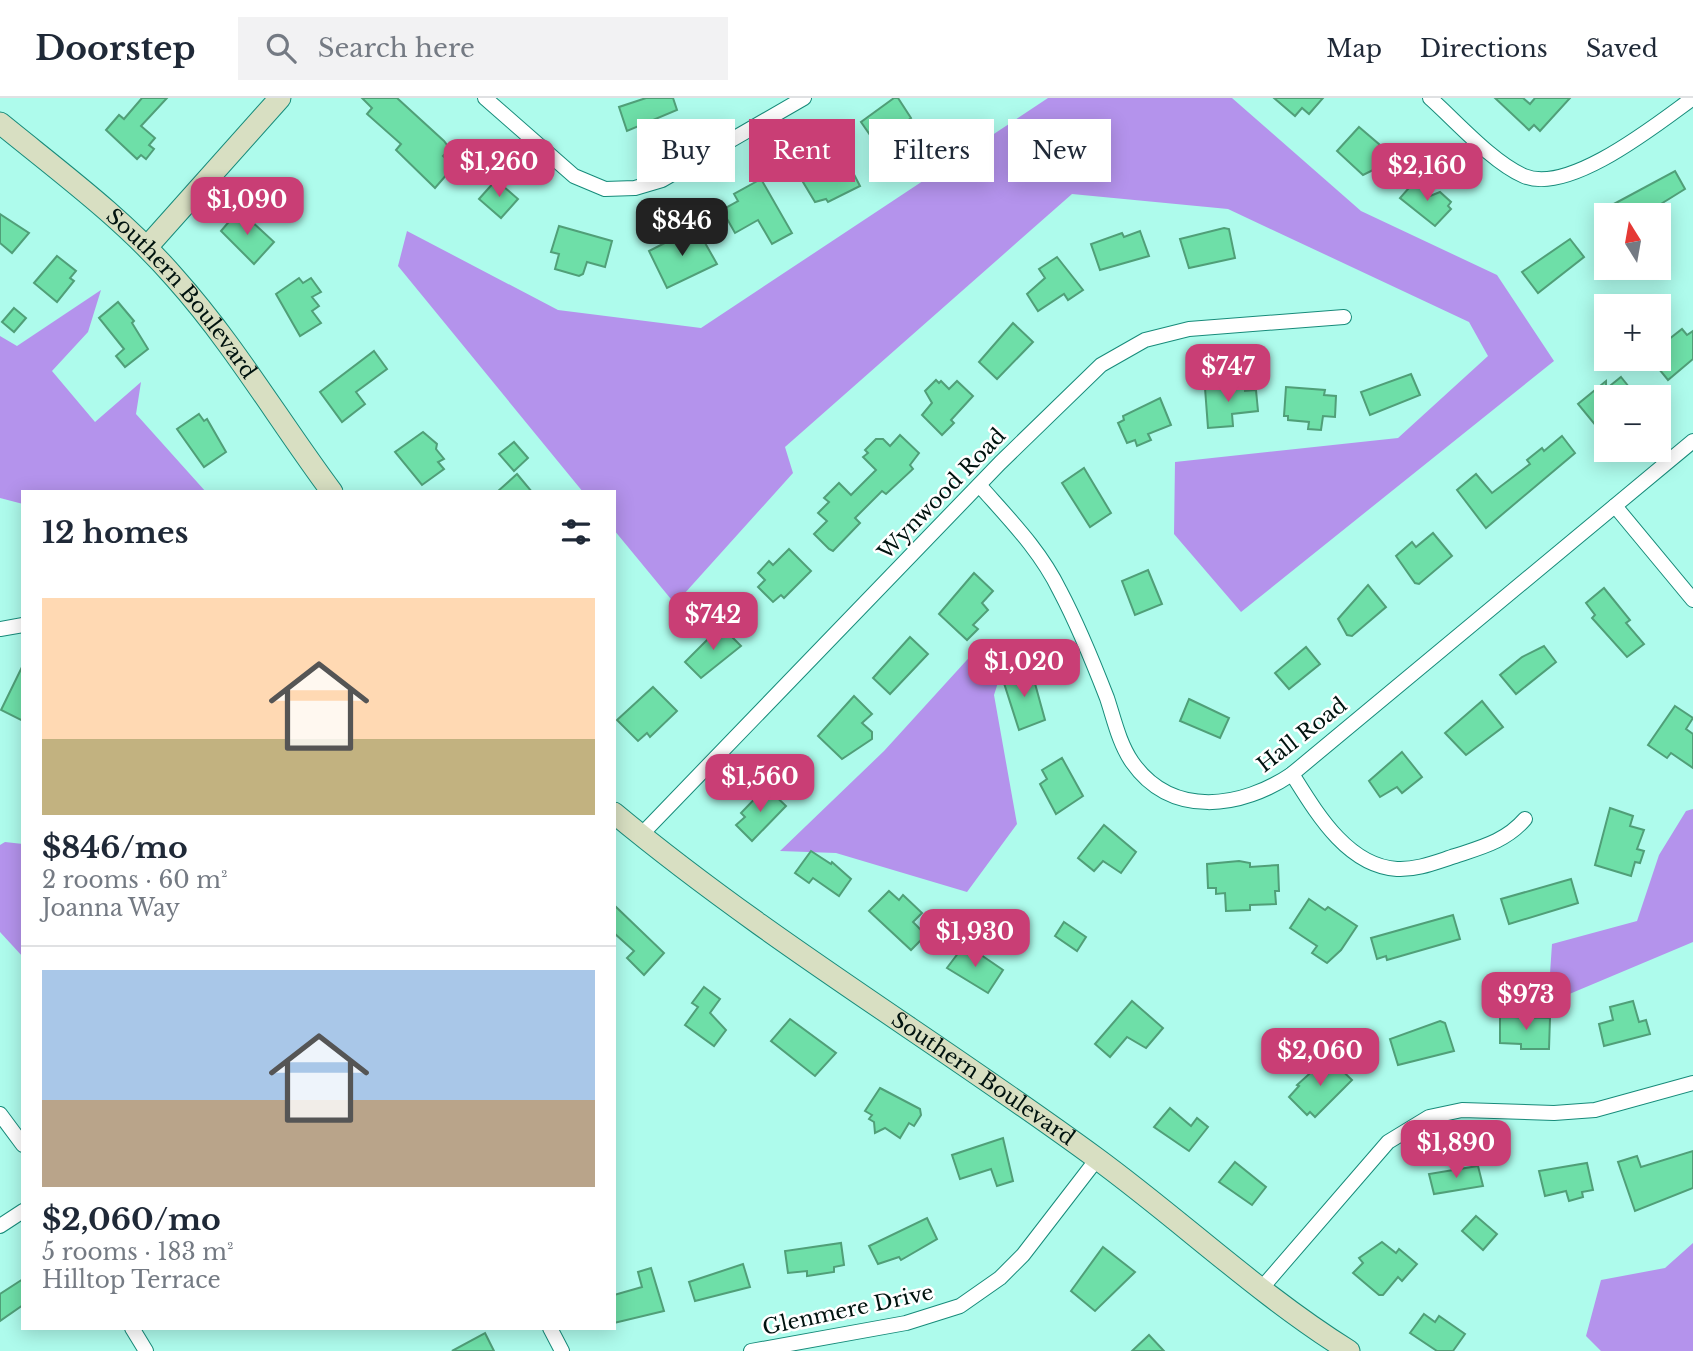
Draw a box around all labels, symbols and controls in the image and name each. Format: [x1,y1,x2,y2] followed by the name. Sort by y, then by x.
[238,17,728,80] search box
[35,28,196,69] text: Doorstep
[262,29,300,67] icon: search
[318,32,475,64] text: Search here
[1326,34,1382,63] text: Map
[1420,34,1548,63] text: Directions
[1586,34,1658,63] text: Saved
[637,119,735,182] chip: Buy
[749,119,855,182] chip: Rent
[869,119,994,182] chip: Filters
[1008,119,1111,182] chip: New
[442,140,556,199] pin: $1,260
[1370,144,1484,203] pin: $2,160
[460,148,538,176] text: $1,260
[1388,152,1466,180] text: $2,160
[190,178,304,237] pin: $1,090
[207,186,287,214] text: $1,090
[641,198,723,258] pin: $846
[101,203,262,384] street label: Southern Boulevard
[1594,203,1671,280] north arrow
[1594,203,1671,462] map controls
[652,207,712,235] text: $846
[1594,294,1671,371] button: +
[1187,344,1269,404] pin: $747
[1201,353,1255,381] text: $747
[1594,385,1671,462] button: −
[872,423,1011,566] street label: Wynwood Road
[557,513,595,551] icon: filters
[42,514,189,551] text: 12 homes
[672,592,754,652] pin: $742
[685,601,741,629] text: $742
[967,640,1081,699] pin: $1,020
[256,643,382,769] icon: home
[984,648,1064,676] text: $1,020
[1252,692,1352,778] street label: Hall Road
[703,754,817,814] pin: $1,560
[721,763,799,791] text: $1,560
[42,829,188,866] text: $846/mo
[42,866,228,894] text: 2 rooms · 60 m²
[42,894,180,922] text: Joanna Way
[918,910,1032,969] pin: $1,930
[936,918,1014,946] text: $1,930
[1485,972,1567,1032] pin: $973
[1498,981,1554,1009] text: $973
[886,1006,1080,1151] street label: Southern Boulevard
[256,1015,382,1141] icon: home
[1263,1028,1377,1088] pin: $2,060
[1277,1037,1363,1065] text: $2,060
[1399,1121,1513,1180] pin: $1,890
[1417,1129,1495,1157] text: $1,890
[42,1201,221,1238] text: $2,060/mo
[42,1238,234,1266] text: 5 rooms · 183 m²
[42,1266,221,1294] text: Hilltop Terrace
[760,1279,936,1341] street label: Glenmere Drive

